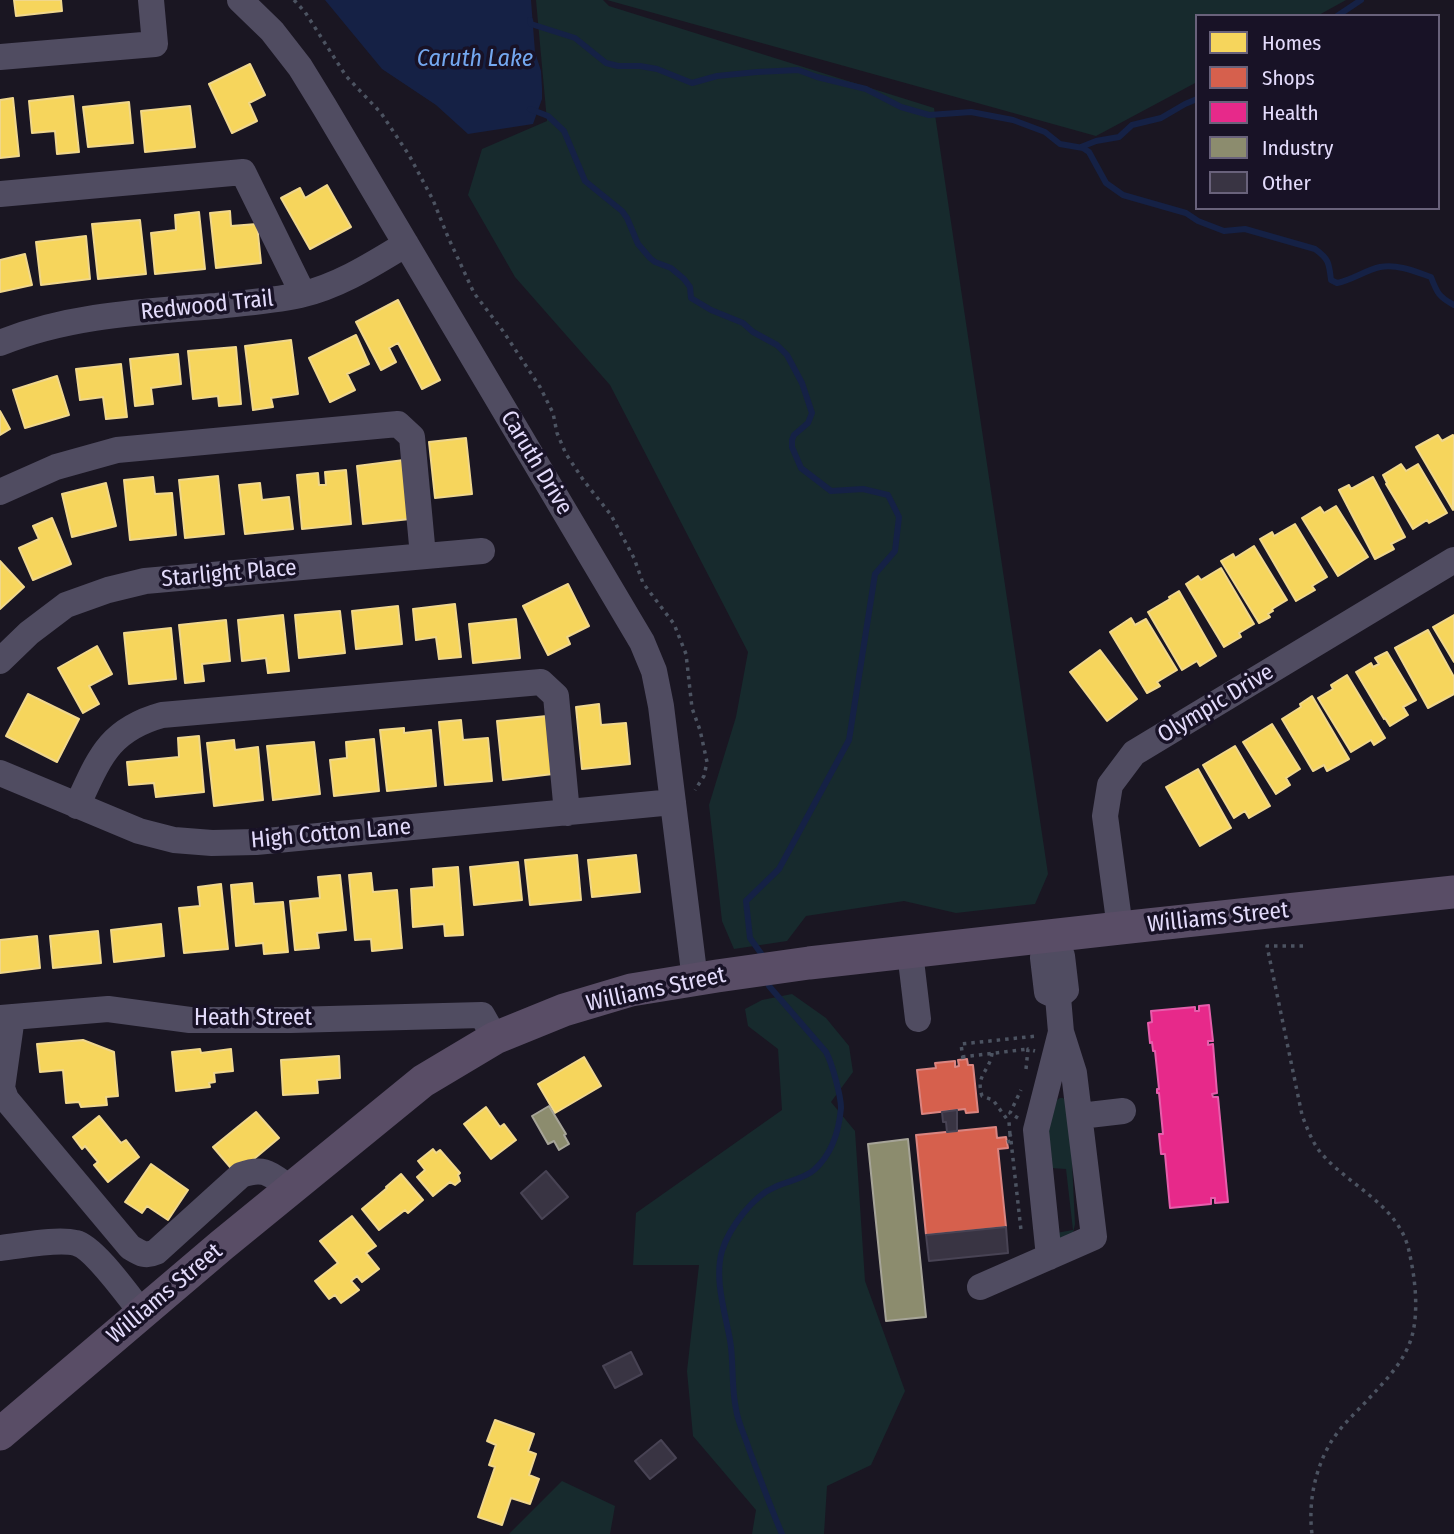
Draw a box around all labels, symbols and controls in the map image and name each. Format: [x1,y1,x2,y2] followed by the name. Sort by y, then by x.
[1195,14,1440,210] legend
[1262,30,1321,56] text: Homes
[417,45,533,73] water label: Caruth Lake
[1262,65,1315,91] text: Shops
[1262,100,1318,126] text: Health
[1262,135,1333,161] text: Industry
[1262,170,1311,196] text: Other
[139,285,275,327] street label: Redwood Trail
[494,406,578,520] street label: Caruth Drive
[160,554,298,594] street label: Starlight Place
[1153,659,1279,749] street label: Olympic Drive
[250,813,412,855] street label: High Cotton Lane
[1146,897,1290,939] street label: Williams Street
[584,962,728,1018] street label: Williams Street
[194,1005,312,1033] street label: Heath Street
[102,1238,228,1350] street label: Williams Street

